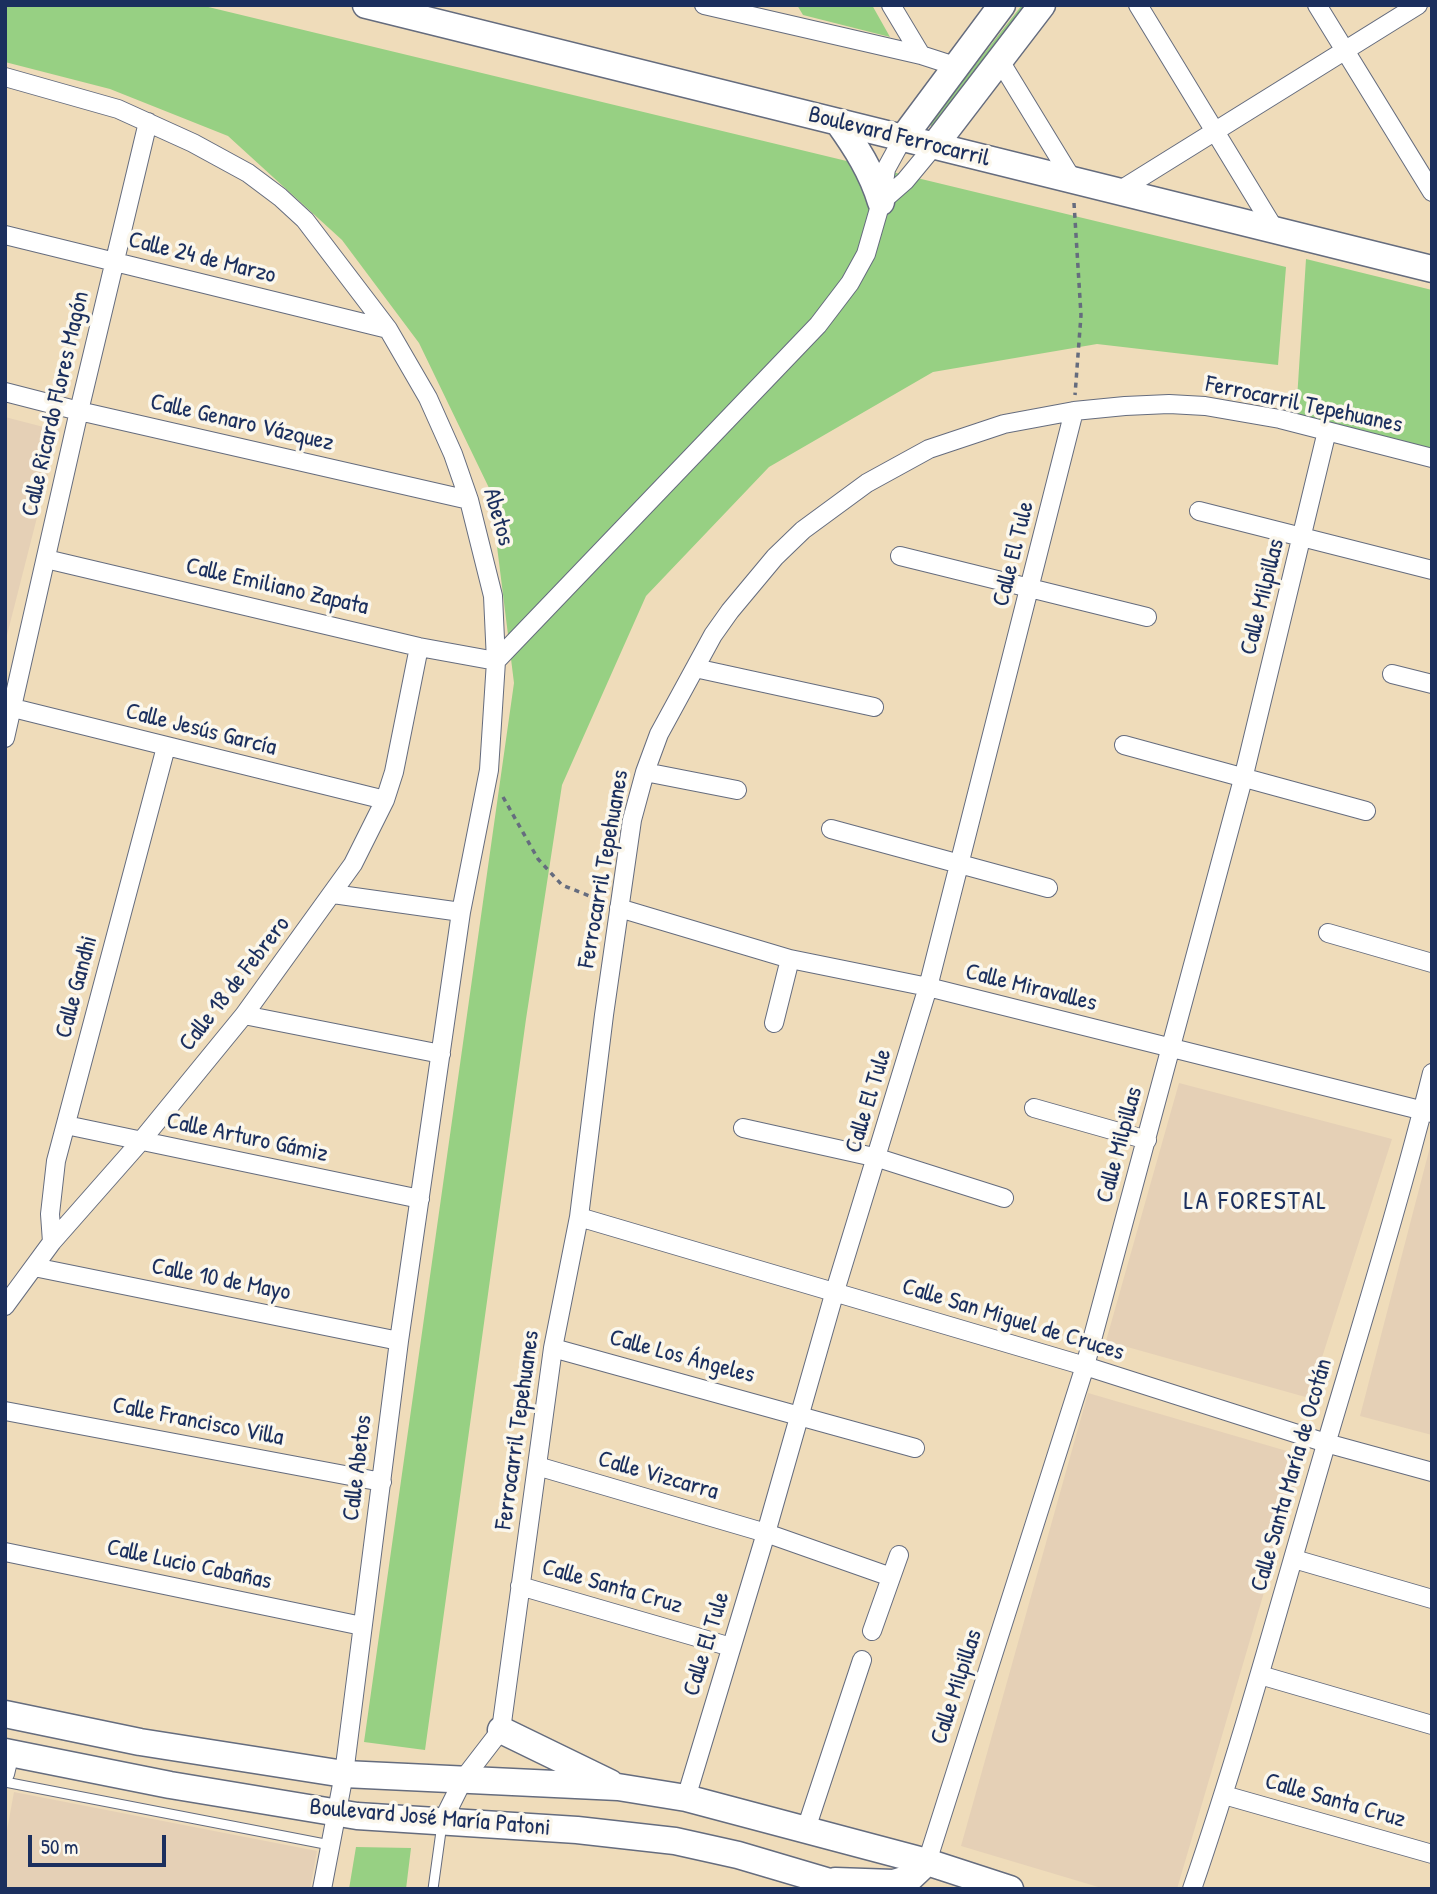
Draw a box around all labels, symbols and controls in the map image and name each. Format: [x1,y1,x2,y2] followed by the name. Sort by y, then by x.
[805,101,993,173] street label: Boulevard Ferrocarril
[125,226,279,290] street label: Calle 24 de Marzo
[16,289,96,519] street label: Calle Ricardo Flores Magón
[1203,370,1405,440] street label: Ferrocarril Tepehuanes
[147,388,337,458] street label: Calle Genaro Vázquez
[476,485,520,549] street label: Abetos
[987,498,1041,610] street label: Calle El Tule
[1235,536,1291,658] street label: Calle Milpillas
[183,552,371,622] street label: Calle Emiliano Zapata
[123,697,279,763] street label: Calle Jesús García
[572,768,636,970] street label: Ferrocarril Tepehuanes
[173,911,297,1057] street label: Calle 18 de Febrero
[50,933,104,1041] street label: Calle Gandhi
[962,958,1100,1018] street label: Calle Miravalles
[840,1046,898,1156] street label: Calle El Tule
[1091,1084,1149,1206] street label: Calle Milpillas
[164,1107,330,1169] street label: Calle Arturo Gámiz
[1185,1186,1327,1218] district label: LA FORESTAL
[149,1252,293,1308] street label: Calle 10 de Mayo
[898,1273,1128,1367] street label: Calle San Miguel de Cruces
[606,1324,758,1390] street label: Calle Los Ángeles
[490,1329,546,1531] street label: Ferrocarril Tepehuanes
[1245,1355,1339,1595] street label: Calle Santa María de Ocotán
[110,1391,286,1453] street label: Calle Francisco Villa
[337,1413,379,1523] street label: Calle Abetos
[595,1445,721,1507] street label: Calle Vizcarra
[104,1533,274,1597] street label: Calle Lucio Cabañas
[538,1553,686,1621] street label: Calle Santa Cruz
[678,1589,736,1699] street label: Calle El Tule
[925,1626,989,1748] street label: Calle Milpillas
[1261,1767,1409,1835] street label: Calle Santa Cruz
[308,1793,552,1843] street label: Boulevard José María Patoni
[32,1820,170,1864] scale bar
[41,1832,78,1861] text: 50 m

